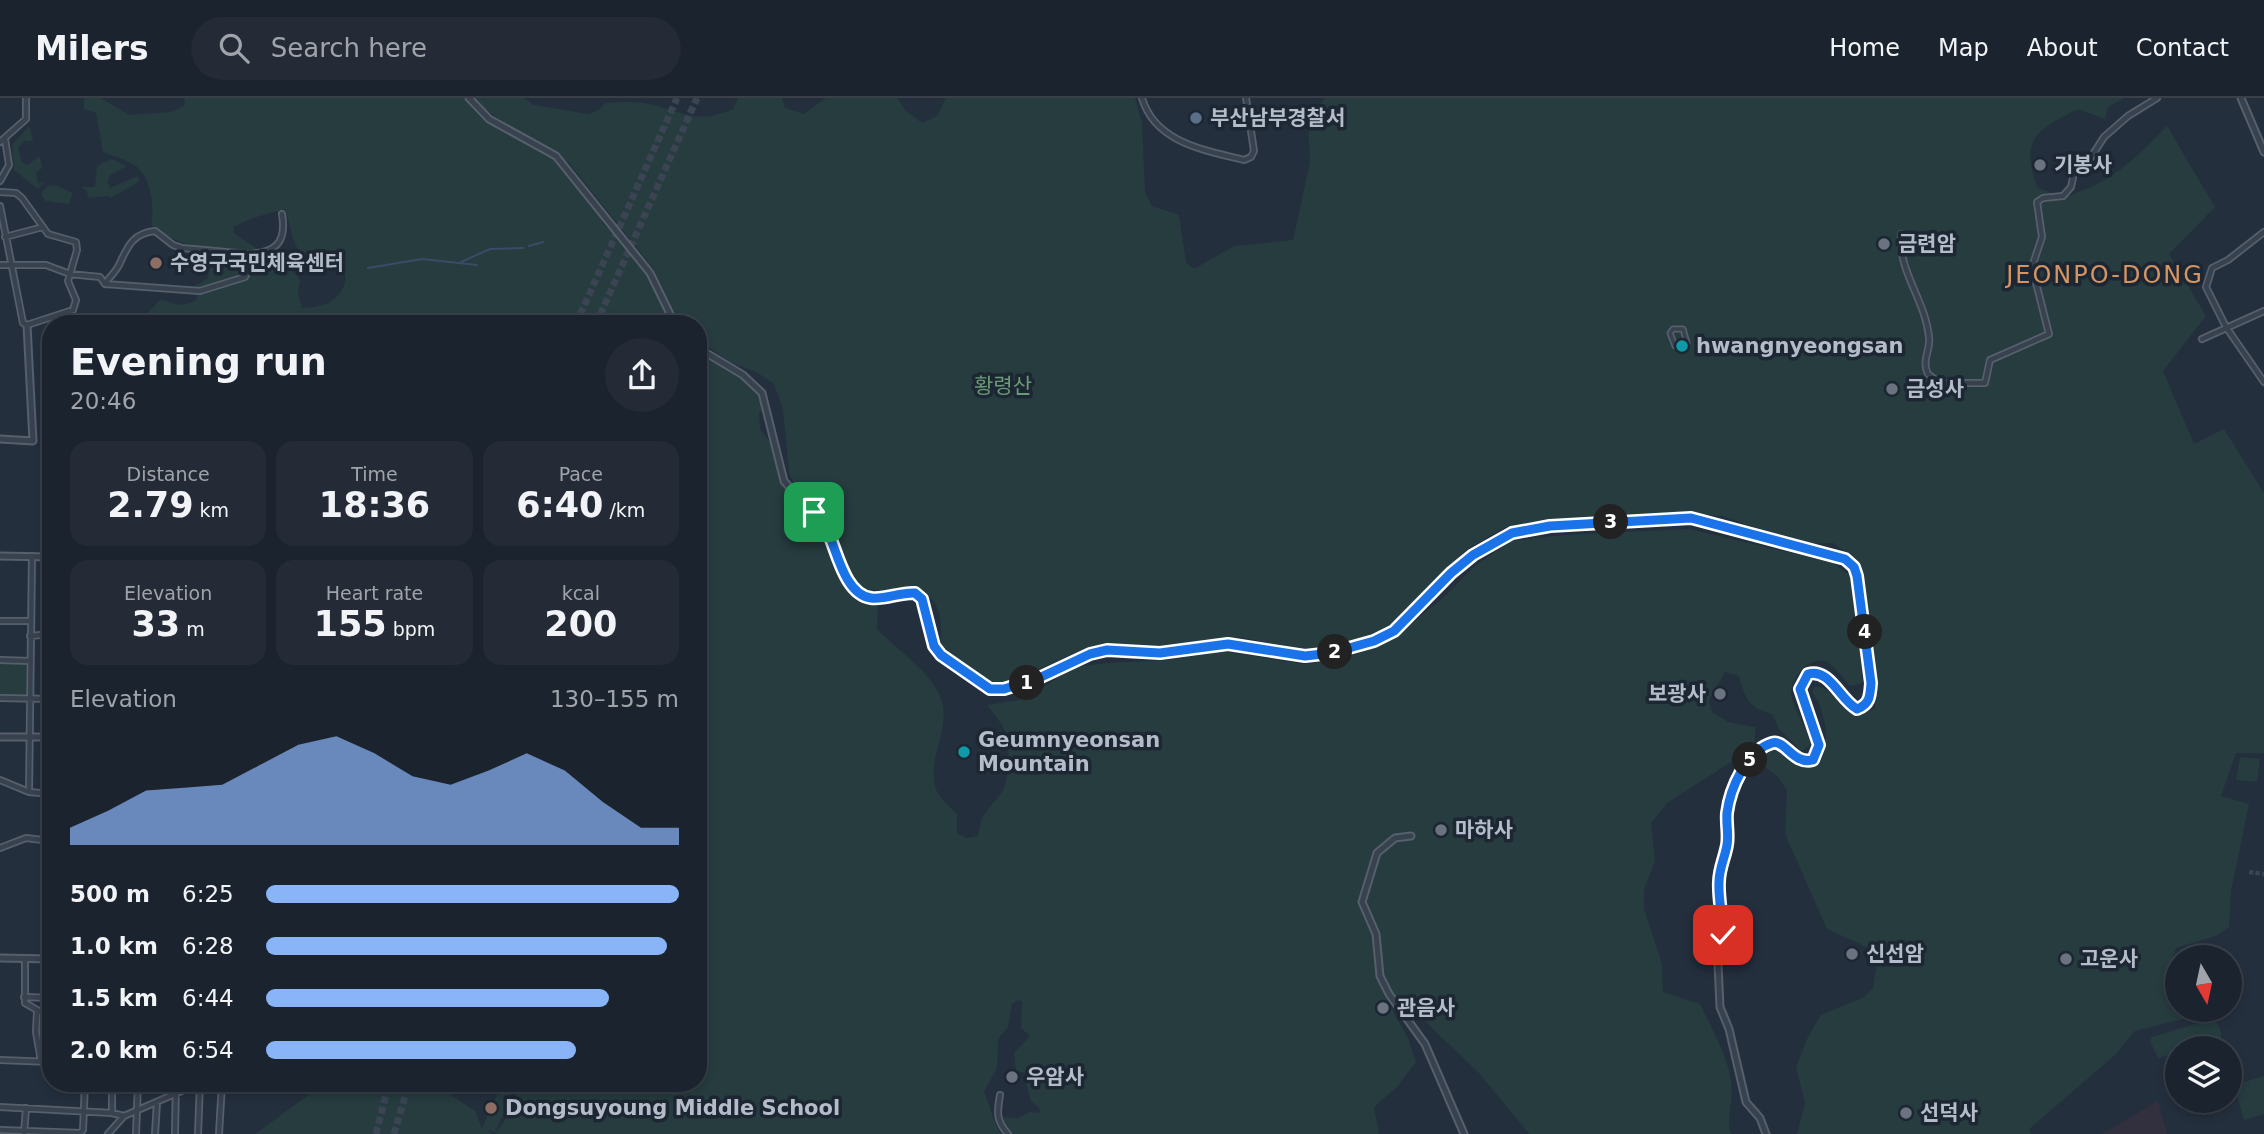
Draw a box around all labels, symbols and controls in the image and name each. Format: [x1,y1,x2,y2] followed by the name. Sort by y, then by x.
[191,17,681,80] search box
[35,29,149,68] text: Milers
[215,29,253,67] icon: search
[271,33,427,63] text: Search here
[1829,34,1900,62] text: Home
[1938,34,1989,62] text: Map
[2027,34,2098,62] text: About
[2136,34,2229,62] text: Contact
[1210,106,1345,130] place label: 부산남부경찰서
[1188,110,1204,126] marker: 부산남부경찰서
[2054,153,2112,177] place label: 기봉사
[2032,157,2048,173] marker: 기봉사
[1898,232,1956,256] place label: 금련암
[1876,236,1892,252] marker: 금련암
[170,251,344,275] place label: 수영구국민체육센터
[148,255,164,271] marker: 수영구국민체육센터
[2004,261,2204,289] district label: JEONPO-DONG
[1696,334,1903,358] place label: hwangnyeongsan
[605,338,679,412] button: share
[1674,338,1690,354] marker: hwangnyeongsan
[70,340,327,384] text: Evening run
[974,374,1032,398] park label: 황령산
[1906,377,1964,401] place label: 금성사
[1884,381,1900,397] marker: 금성사
[70,388,136,414] text: 20:46
[127,463,210,485] text: Distance
[351,463,398,485] text: Time
[559,463,603,485] text: Pace
[784,482,844,542] pin
[107,485,194,525] text: 2.79
[319,485,430,525] text: 18:36
[516,485,603,525] text: 6:40
[795,493,833,531] icon: arrive
[194,499,229,521] text: km
[603,499,645,521] text: /km
[1594,504,1628,540] pin: 3
[1604,510,1617,532] text: 3
[124,582,212,604] text: Elevation
[326,582,423,604] text: Heart rate
[562,582,600,604] text: kcal
[132,604,180,644] text: 33
[314,604,387,644] text: 155
[544,604,617,644] text: 200
[1848,614,1882,650] pin: 4
[180,618,205,640] text: m
[387,618,435,640] text: bpm
[1858,620,1871,642] text: 4
[1318,634,1352,670] pin: 2
[1328,640,1341,662] text: 2
[1010,666,1044,700] pin: 1
[1020,671,1033,693] text: 1
[1648,682,1706,706] place label: 보광사
[70,686,177,712] text: Elevation
[550,686,679,712] text: 130–155 m
[1712,686,1728,702] marker: 보광사
[978,728,1160,776] place label: Geumnyeonsan Mountain
[1732,742,1768,778] pin: 5
[956,744,972,760] marker: Geumnyeonsan Mountain
[1743,748,1756,770] text: 5
[1455,818,1513,842] place label: 마하사
[1433,822,1449,838] marker: 마하사
[70,881,150,907] text: 500 m
[182,881,234,907] text: 6:25
[1693,905,1753,965] pin
[1704,916,1742,954] icon: check
[70,933,158,959] text: 1.0 km
[182,933,234,959] text: 6:28
[1866,942,1924,966] place label: 신선암
[2165,945,2242,1022] north arrow
[2165,945,2242,1113] map controls
[1844,946,1860,962] marker: 신선암
[2080,947,2138,971] place label: 고운사
[2058,951,2074,967] marker: 고운사
[70,985,158,1011] text: 1.5 km
[182,985,234,1011] text: 6:44
[1397,996,1455,1020] place label: 관음사
[1375,1000,1391,1016] marker: 관음사
[2165,1036,2242,1113] button: layers
[70,1037,158,1063] text: 2.0 km
[182,1037,234,1063] text: 6:54
[1026,1065,1084,1089] place label: 우암사
[1004,1069,1020,1085] marker: 우암사
[505,1096,840,1120] place label: Dongsuyoung Middle School
[483,1100,499,1116] marker: Dongsuyoung Middle School
[1920,1101,1978,1125] place label: 선덕사
[1898,1105,1914,1121] marker: 선덕사

